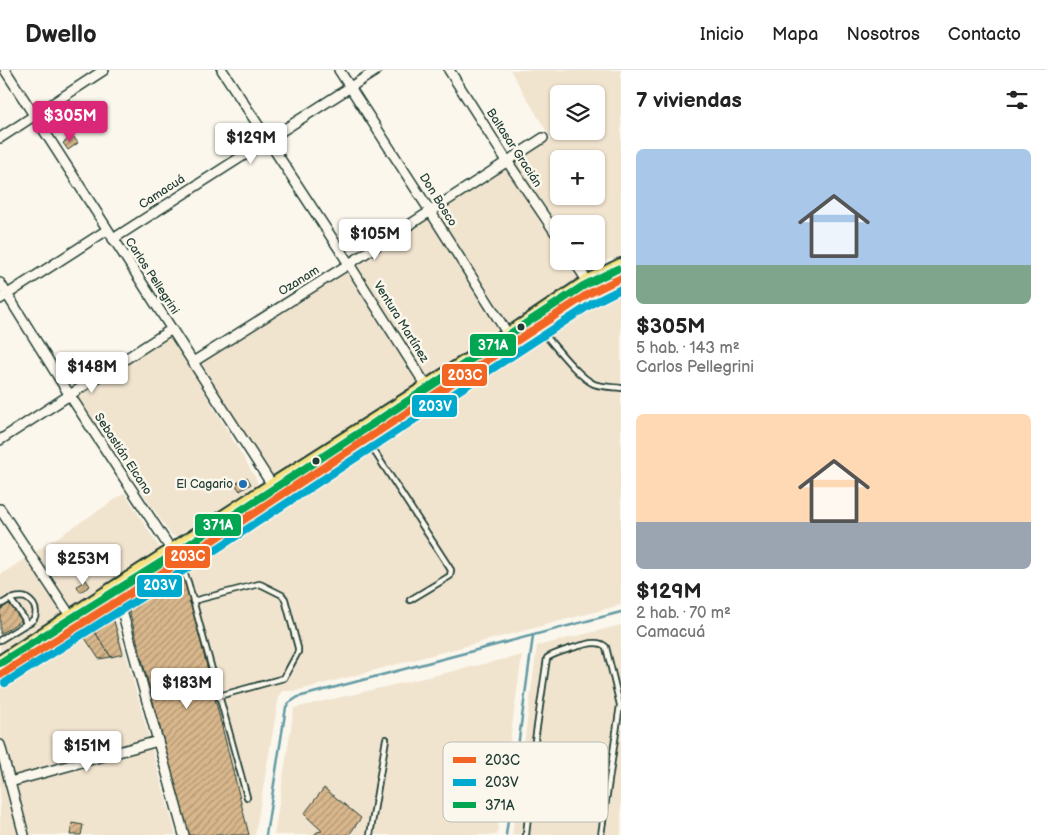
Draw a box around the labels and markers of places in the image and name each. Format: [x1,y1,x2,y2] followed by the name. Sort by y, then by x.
[35,100,105,143] pin: $305M
[216,122,286,165] pin: $129M
[340,218,410,261] pin: $105M
[516,322,526,332] unlabelled marker
[57,352,127,394] pin: $148M
[311,456,321,466] unlabelled marker
[176,477,233,492] place label: El Cagario
[237,478,249,490] marker: El Cagario
[48,544,118,586] pin: $253M
[152,668,222,710] pin: $183M
[52,730,122,773] pin: $151M

